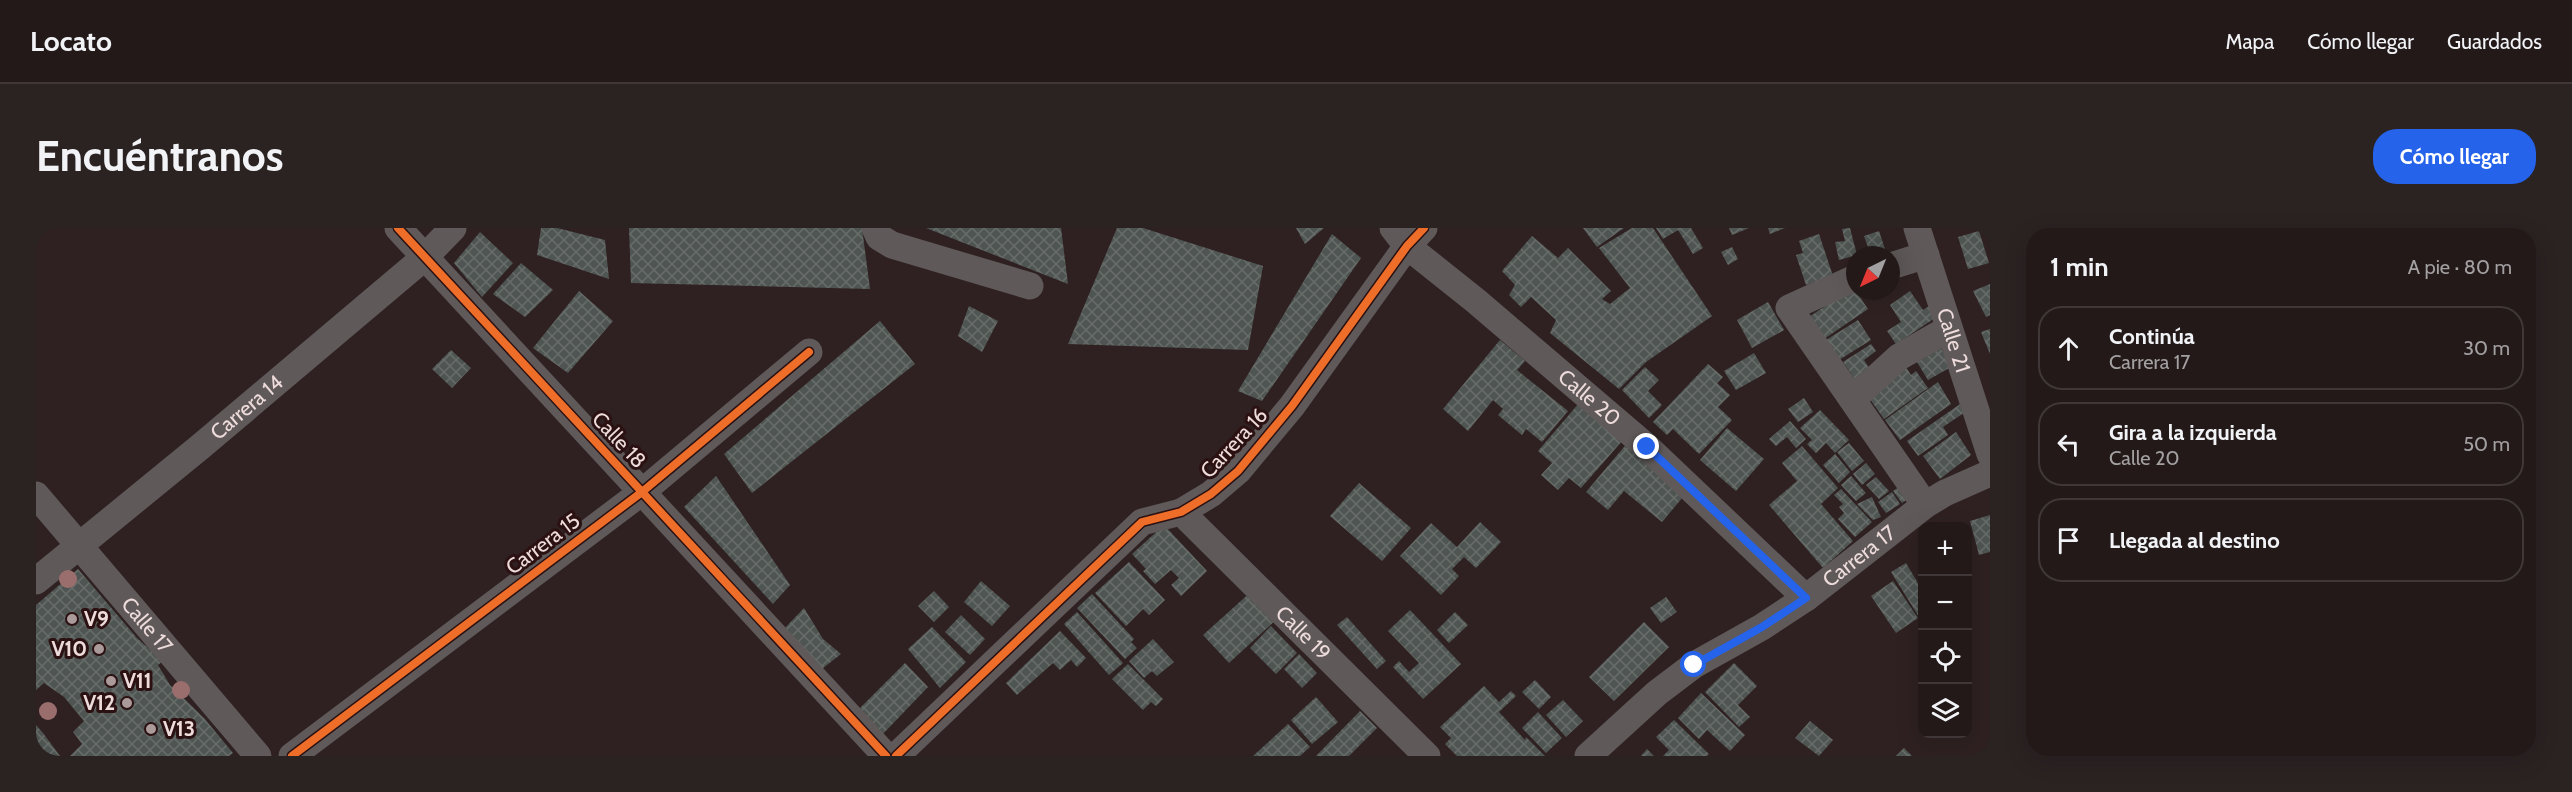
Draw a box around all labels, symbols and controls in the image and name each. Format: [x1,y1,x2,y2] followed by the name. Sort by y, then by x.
[30,24,112,58] text: Locato
[2226,29,2274,54] text: Mapa
[2307,29,2414,54] text: Cómo llegar
[2447,29,2542,54] text: Guardados
[2373,129,2536,184] button: Cómo llegar
[36,130,284,182] text: Encuéntranos
[1846,246,1900,300] north arrow
[2050,251,2109,283] text: 1 min
[2408,255,2512,279] text: A pie · 80 m
[1932,305,1976,375] street label: Calle 21
[2109,323,2195,350] text: Continúa
[2052,332,2085,365] icon: ahead
[2463,336,2510,360] text: 30 m
[2109,350,2190,374] text: Carrera 17
[1553,364,1626,431] street label: Calle 20
[205,369,288,445] street label: Carrera 14
[1195,402,1272,483] street label: Carrera 16
[587,406,652,473] street label: Calle 18
[2109,419,2277,446] text: Gira a la izquierda
[2052,428,2085,461] icon: left
[2463,432,2510,456] text: 50 m
[1633,433,1659,459] route end
[2109,446,2179,470] text: Calle 20
[501,508,585,580] street label: Carrera 15
[1818,520,1901,592] street label: Carrera 17
[1918,522,1972,738] map controls
[1918,522,1972,576] button: +
[2052,524,2085,557] icon: arrive
[2109,527,2280,554] text: Llegada al destino
[1918,576,1972,630] button: −
[116,592,178,658] street label: Calle 17
[1271,600,1336,665] street label: Calle 19
[84,606,109,631] place label: V9
[65,612,79,626] marker: V9
[1918,630,1972,684] button: locate
[51,636,87,661] place label: V10
[92,642,106,656] marker: V10
[1680,651,1706,677] route start
[123,668,152,693] place label: V11
[104,674,118,688] marker: V11
[1918,684,1972,738] button: layers
[83,690,115,715] place label: V12
[120,696,134,710] marker: V12
[163,716,195,741] place label: V13
[144,722,158,736] marker: V13

